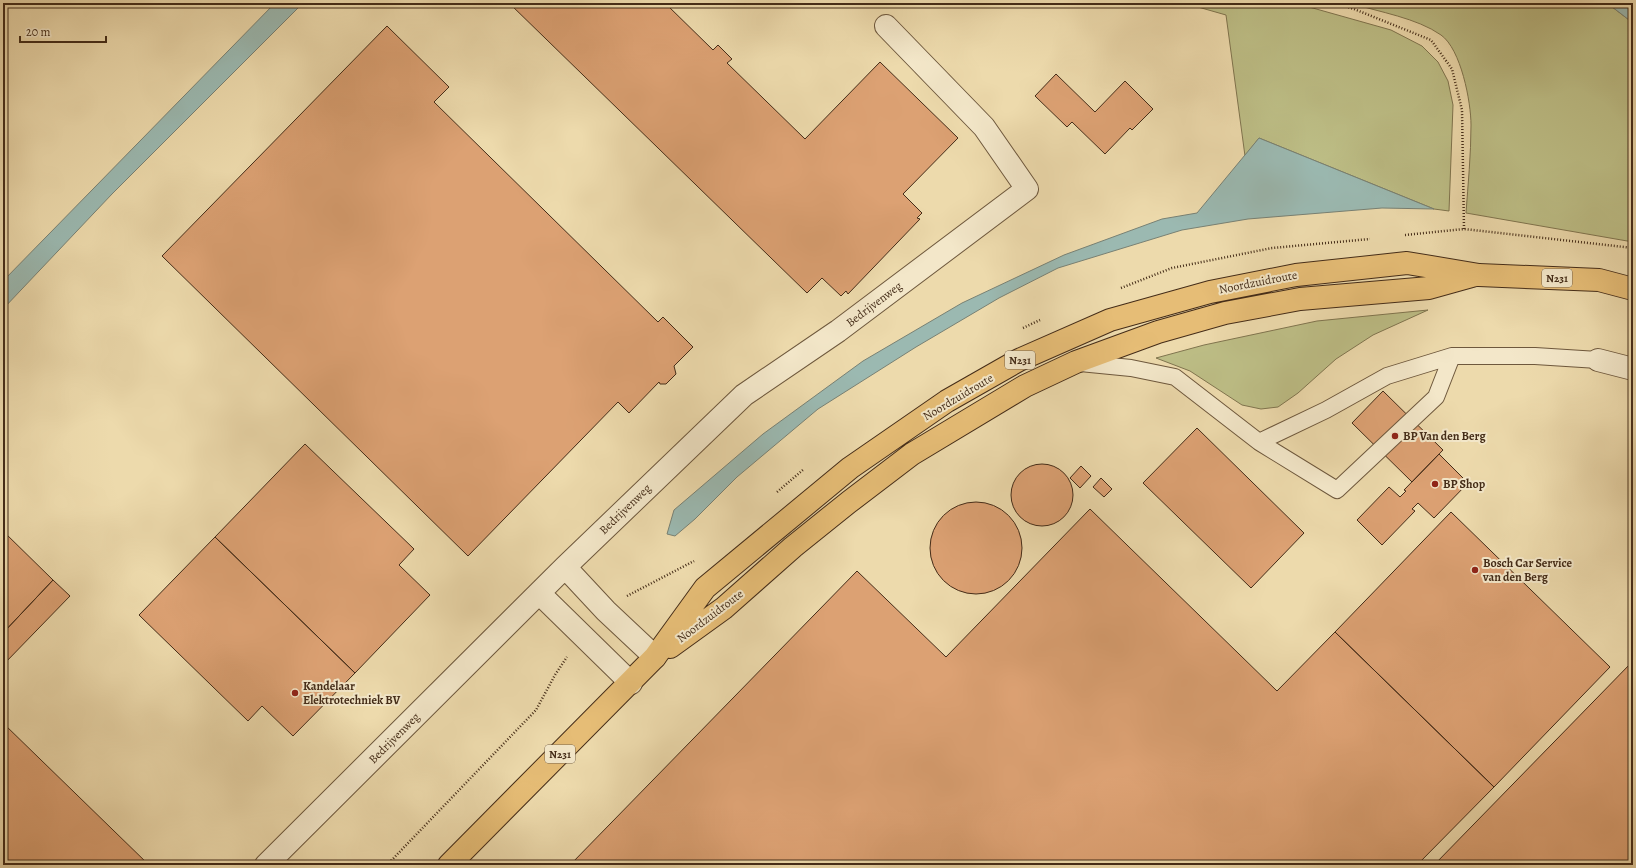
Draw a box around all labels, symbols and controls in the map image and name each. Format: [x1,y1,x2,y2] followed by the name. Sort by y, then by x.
[20,18,106,44] scale bar
[26,24,50,40] text: 20 m
[1218,267,1298,297] street label: Noordzuidroute
[1542,269,1572,287] road number: N231
[843,278,905,330] street label: Bedrijvenweg
[1005,351,1035,369] road number: N231
[920,370,996,424] street label: Noordzuidroute
[1403,428,1487,444] place label: BP Van den Berg
[1390,431,1400,441] marker: BP Van den Berg
[1443,476,1486,492] place label: BP Shop
[1430,479,1440,489] marker: BP Shop
[596,480,654,538] street label: Bedrijvenweg
[1482,555,1572,585] place label: Bosch Car Service van den Berg
[1470,565,1480,575] marker: Bosch Car Service van den Berg
[673,586,747,646] street label: Noordzuidroute
[303,678,401,708] place label: Kandelaar Elektrotechniek BV
[290,688,300,698] marker: Kandelaar Elektrotechniek BV
[365,709,423,767] street label: Bedrijvenweg
[545,745,575,763] road number: N231

